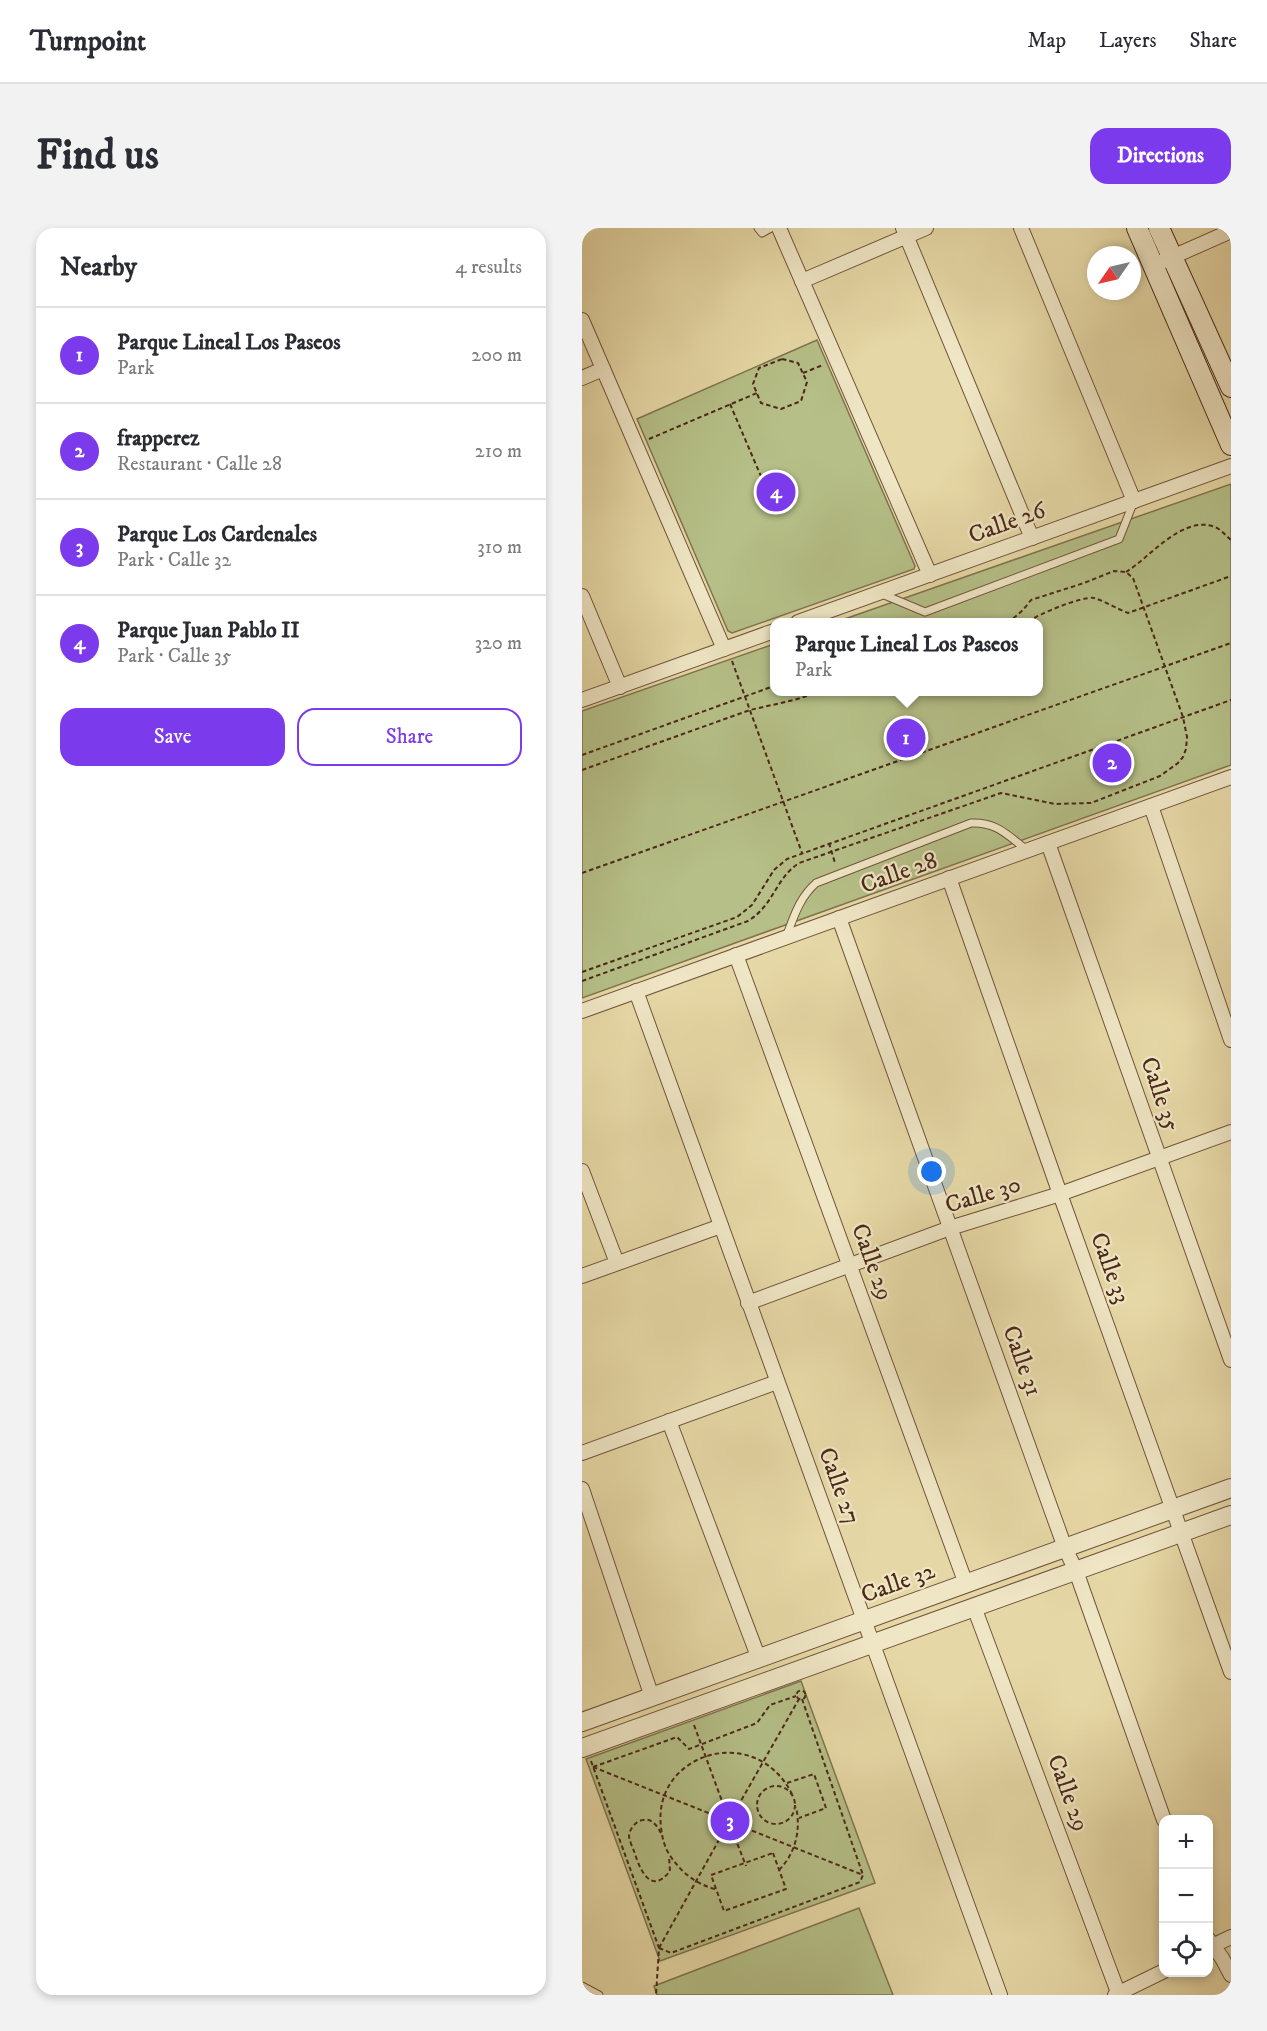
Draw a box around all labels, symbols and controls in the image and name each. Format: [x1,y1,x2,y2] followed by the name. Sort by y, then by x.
[30,24,146,59] text: Turnpoint
[1027,28,1066,54] text: Map
[1099,28,1157,54] text: Layers
[1190,28,1237,54] text: Share
[1090,128,1231,184] button: Directions
[36,130,159,182] text: Find us
[1087,246,1141,300] north arrow
[60,251,137,284] text: Nearby
[455,255,522,280] text: 4 results
[117,329,341,356] text: Parque Lineal Los Paseos
[76,343,83,368] text: 1
[471,343,522,368] text: 200 m
[117,356,154,381] text: Park
[117,425,200,452] text: frapperez
[75,439,84,464] text: 2
[475,439,522,464] text: 210 m
[117,452,282,477] text: Restaurant · Calle 28
[756,470,796,514] pin: 4
[964,495,1051,551] street label: Calle 26
[117,521,317,548] text: Parque Los Cardenales
[76,535,83,560] text: 3
[477,535,522,560] text: 310 m
[117,548,231,573] text: Park · Calle 32
[117,617,300,644] text: Parque Juan Pablo II
[770,618,1043,696] popup
[74,631,85,656] text: 4
[475,631,522,656] text: 320 m
[795,631,1018,658] text: Parque Lineal Los Paseos
[117,644,231,669] text: Park · Calle 35
[795,658,832,683] text: Park
[60,708,285,766] button: Save
[297,708,522,766] button: Share
[886,716,926,760] pin: 1
[1092,740,1132,786] pin: 2
[857,845,941,901] street label: Calle 28
[1133,1053,1187,1135] street label: Calle 35
[917,1157,946,1186] your location
[942,1169,1024,1221] street label: Calle 30
[844,1220,900,1304] street label: Calle 29
[1083,1228,1137,1308] street label: Calle 33
[995,1321,1049,1401] street label: Calle 31
[811,1444,867,1528] street label: Calle 27
[857,1556,939,1610] street label: Calle 32
[1040,1751,1096,1835] street label: Calle 29
[710,1798,750,1844] pin: 3
[1159,1815,1213,1977] map controls
[1159,1815,1213,1869] button: +
[1159,1869,1213,1923] button: −
[1159,1923,1213,1977] button: locate

